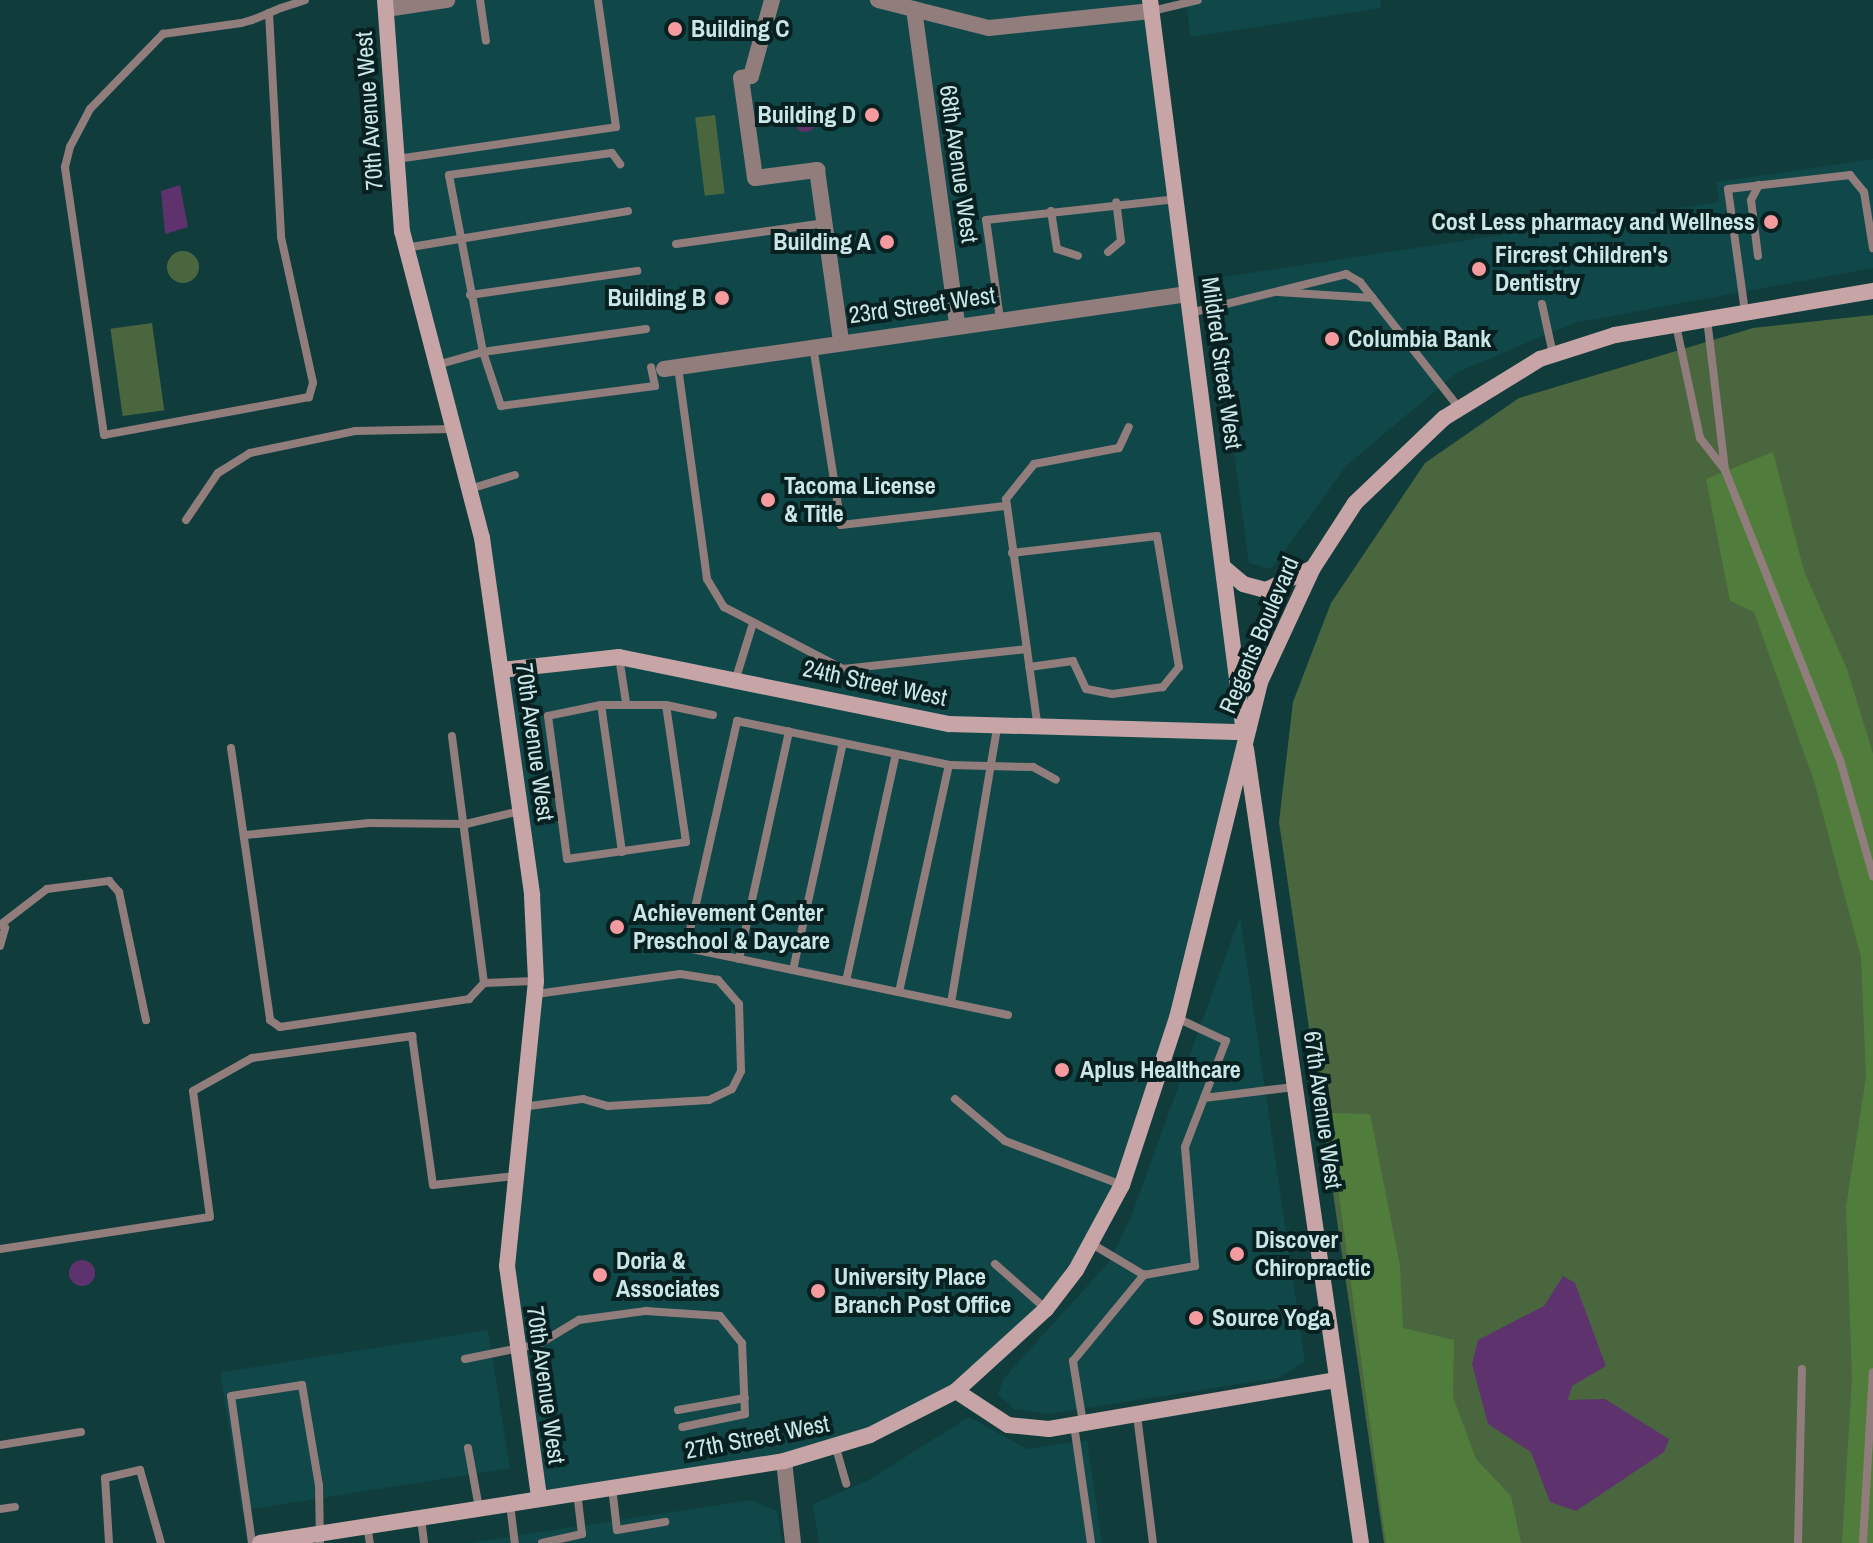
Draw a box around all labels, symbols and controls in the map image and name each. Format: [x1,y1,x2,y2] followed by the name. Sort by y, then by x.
[691,15,789,43] place label: Building C
[666,20,684,38] marker: Building C
[349,30,389,192] street label: 70th Avenue West
[934,83,984,245] street label: 68th Avenue West
[758,101,856,129] place label: Building D
[863,106,881,124] marker: Building D
[1432,208,1755,236] place label: Cost Less pharmacy and Wellness
[1762,213,1780,231] marker: Cost Less pharmacy and Wellness
[773,228,871,256] place label: Building A
[878,233,896,251] marker: Building A
[1495,241,1668,297] place label: Fircrest Children's Dentistry
[1470,260,1488,278] marker: Fircrest Children's Dentistry
[1196,275,1248,451] street label: Mildred Street West
[847,280,997,330] street label: 23rd Street West
[608,284,706,312] place label: Building B
[713,289,731,307] marker: Building B
[1348,325,1491,353] place label: Columbia Bank
[1323,330,1341,348] marker: Columbia Bank
[784,472,936,528] place label: Tacoma License & Title
[759,491,777,509] marker: Tacoma License & Title
[1213,552,1305,718] street label: Regents Boulevard
[800,654,950,712] street label: 24th Street West
[510,661,560,823] street label: 70th Avenue West
[633,899,830,955] place label: Achievement Center Preschool & Daycare
[608,918,626,936] marker: Achievement Center Preschool & Daycare
[1298,1029,1348,1191] street label: 67th Avenue West
[1080,1056,1241,1084] place label: Aplus Healthcare
[1051,1059,1073,1081] marker: Aplus Healthcare
[1255,1226,1371,1282] place label: Discover Chiropractic
[1226,1243,1248,1265] marker: Discover Chiropractic
[616,1247,720,1303] place label: Doria & Associates
[834,1263,1011,1319] place label: University Place Branch Post Office
[591,1266,609,1284] marker: Doria & Associates
[809,1282,827,1300] marker: University Place Branch Post Office
[521,1304,571,1466] street label: 70th Avenue West
[1212,1304,1331,1332] place label: Source Yoga
[1187,1309,1205,1327] marker: Source Yoga
[682,1409,832,1465] street label: 27th Street West

